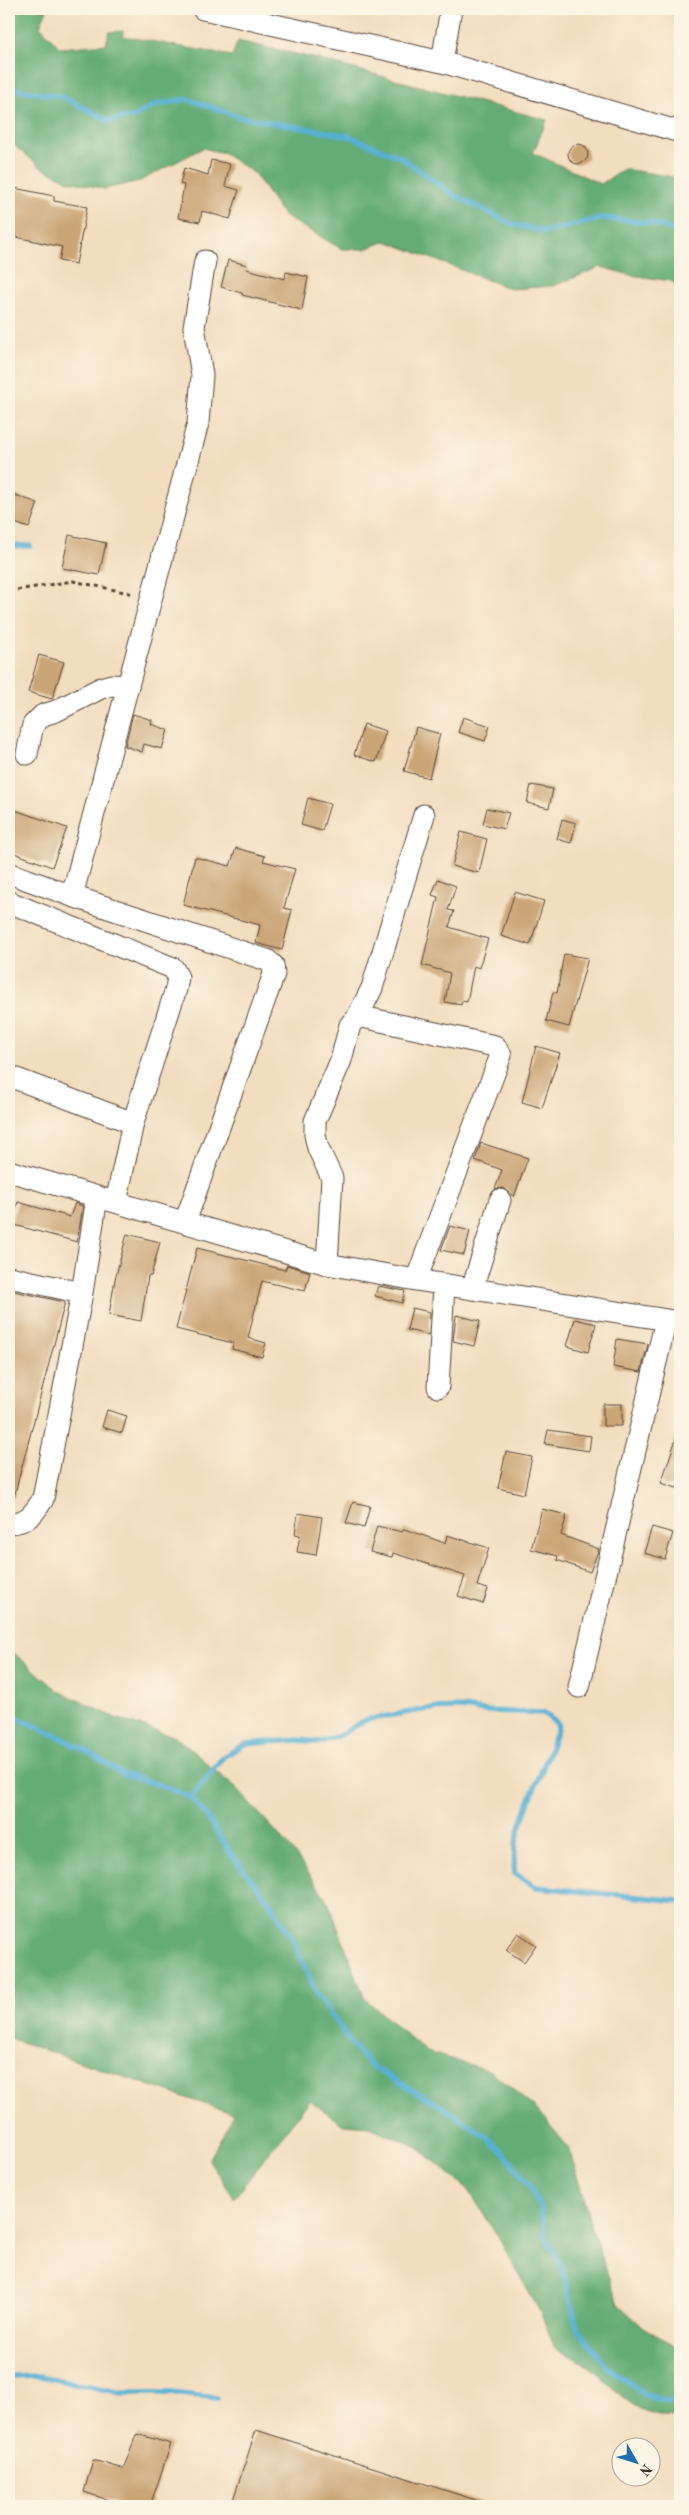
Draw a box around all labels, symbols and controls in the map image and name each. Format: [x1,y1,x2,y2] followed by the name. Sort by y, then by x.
[612,2438,662,2488] north arrow
[636,2461,654,2478] text: N

